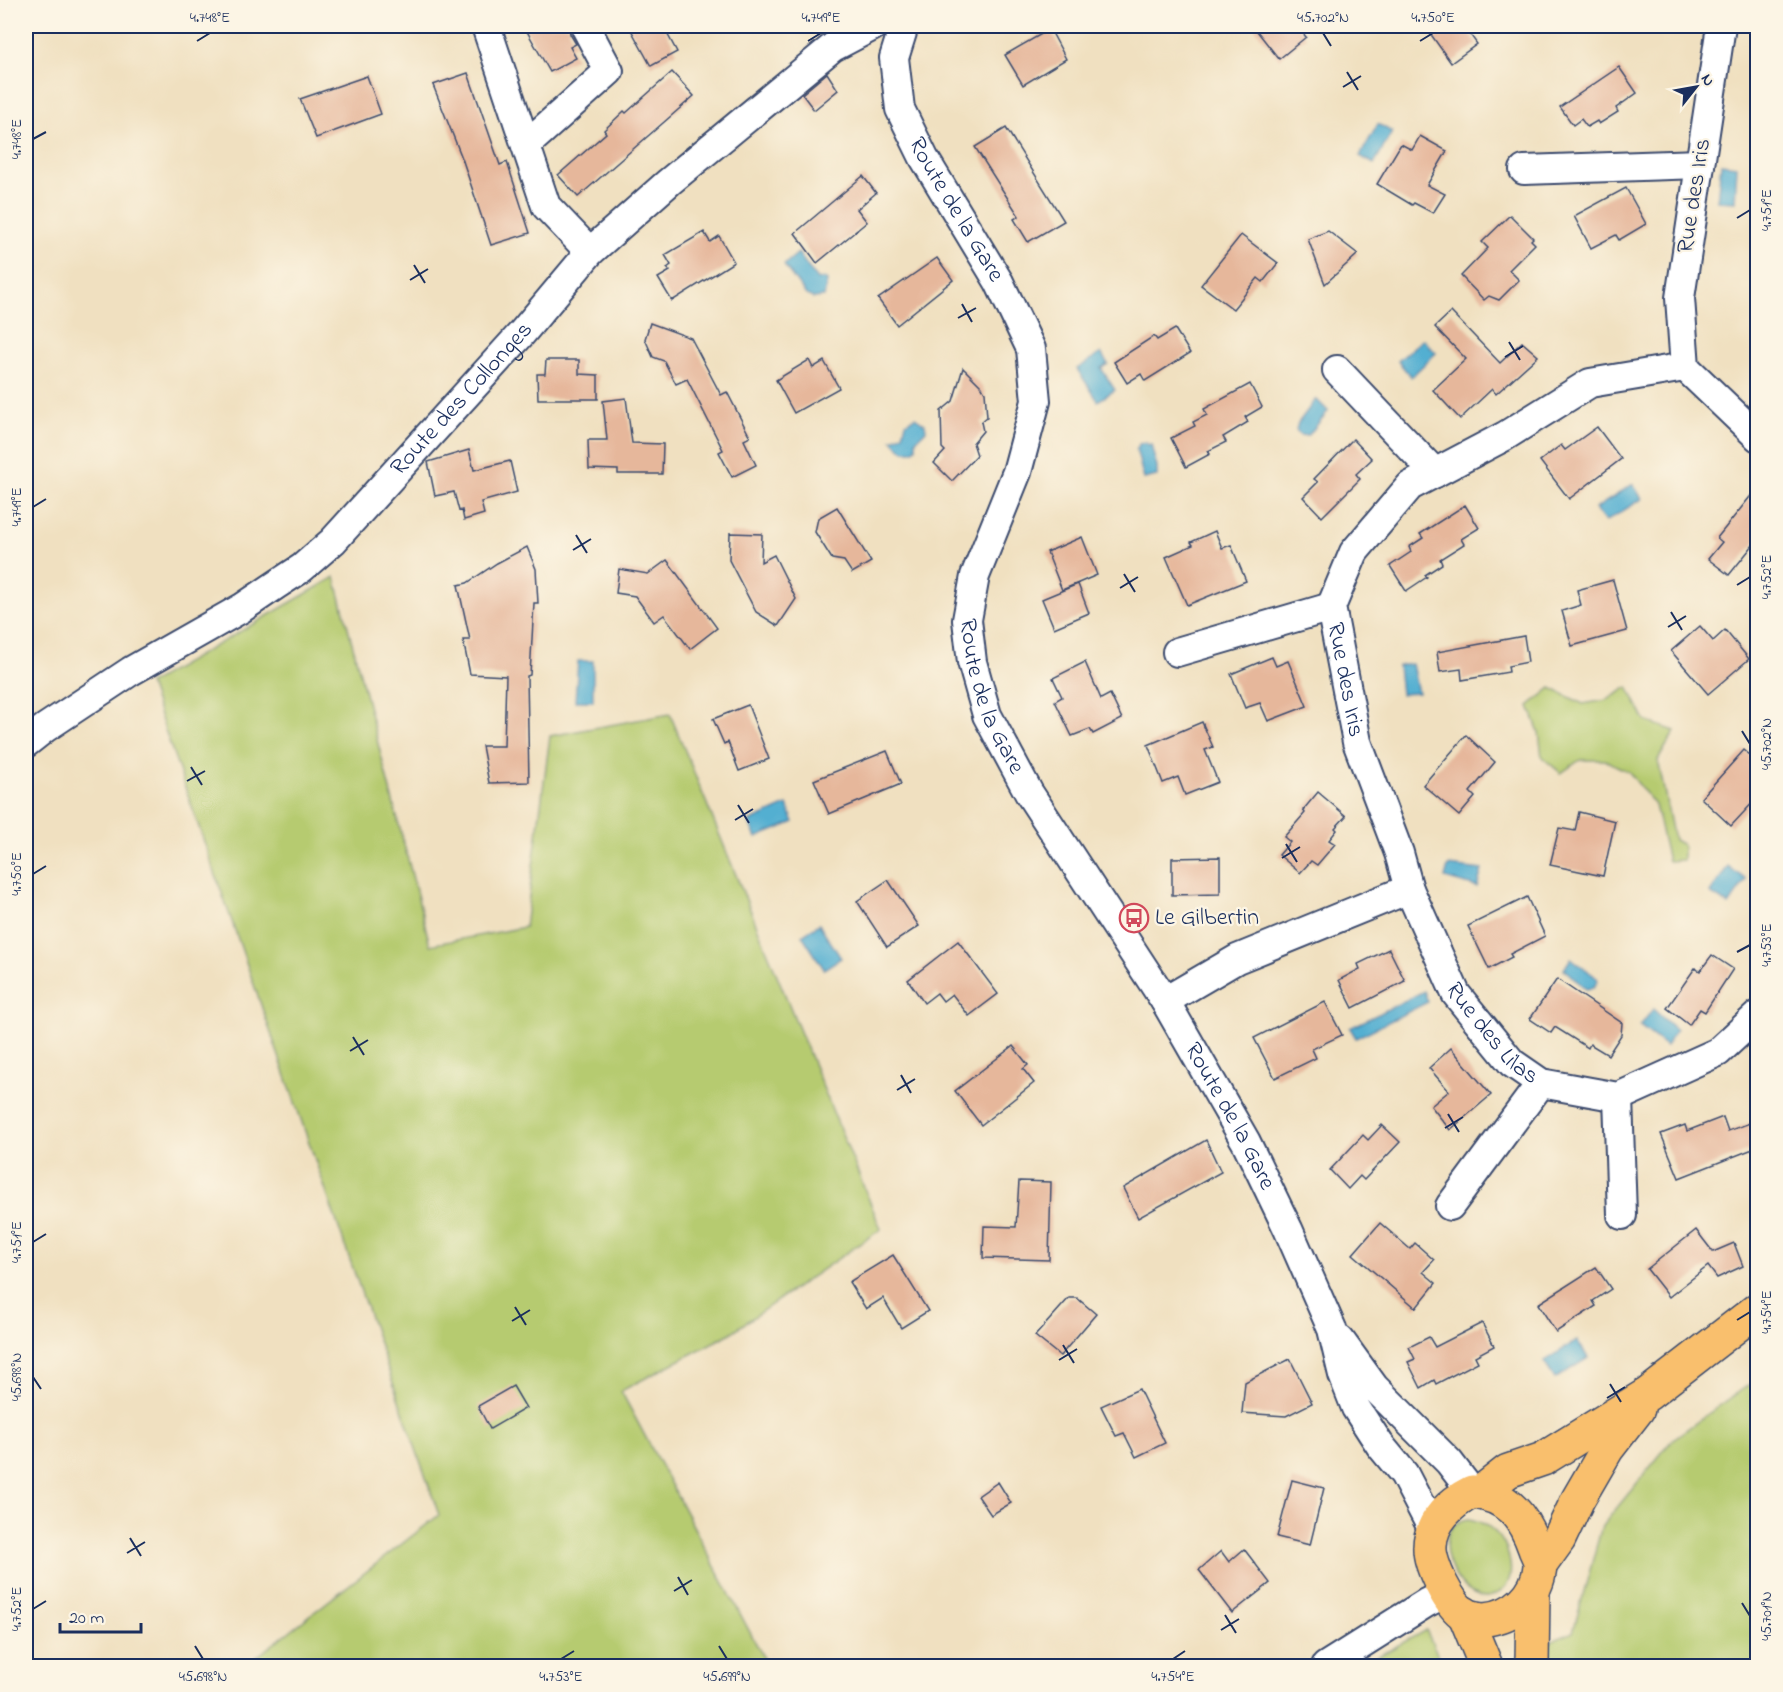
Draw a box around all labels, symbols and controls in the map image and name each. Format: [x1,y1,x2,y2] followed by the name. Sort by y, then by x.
[190,7,230,29] text: 4.748°E
[801,7,841,29] text: 4.749°E
[1297,7,1349,29] text: 45.702°N
[1411,7,1455,29] text: 4.750°E
[1666,57,1726,117] north arrow
[1694,69,1720,91] text: N
[6,119,28,159] text: 4.748°E
[899,131,1013,289] street label: Route de la Gare
[1669,136,1721,256] street label: Rue des Iris
[1756,189,1778,231] text: 4.751°E
[382,314,542,484] street label: Route des Collonges
[6,487,28,527] text: 4.749°E
[1756,555,1778,599] text: 4.752°E
[949,617,1033,781] street label: Route de la Gare
[1317,619,1373,740] street label: Rue des Iris
[1756,718,1778,770] text: 45.702°N
[6,852,28,896] text: 4.750°E
[1155,901,1259,936] place label: Le Gilbertin
[1118,902,1150,934] bus stop icon: Le Gilbertin
[1756,923,1778,967] text: 4.753°E
[1436,977,1546,1094] street label: Rue des Lilas
[1175,1036,1284,1196] street label: Route de la Gare
[6,1221,28,1263] text: 4.751°E
[1756,1290,1778,1334] text: 4.754°E
[6,1353,28,1401] text: 45.698°N
[6,1587,28,1631] text: 4.752°E
[1756,1591,1778,1641] text: 45.701°N
[60,1596,141,1634] scale bar
[69,1606,104,1632] text: 20 m
[179,1666,227,1688] text: 45.698°N
[539,1666,583,1688] text: 4.753°E
[703,1666,751,1688] text: 45.699°N
[1151,1666,1195,1688] text: 4.754°E

